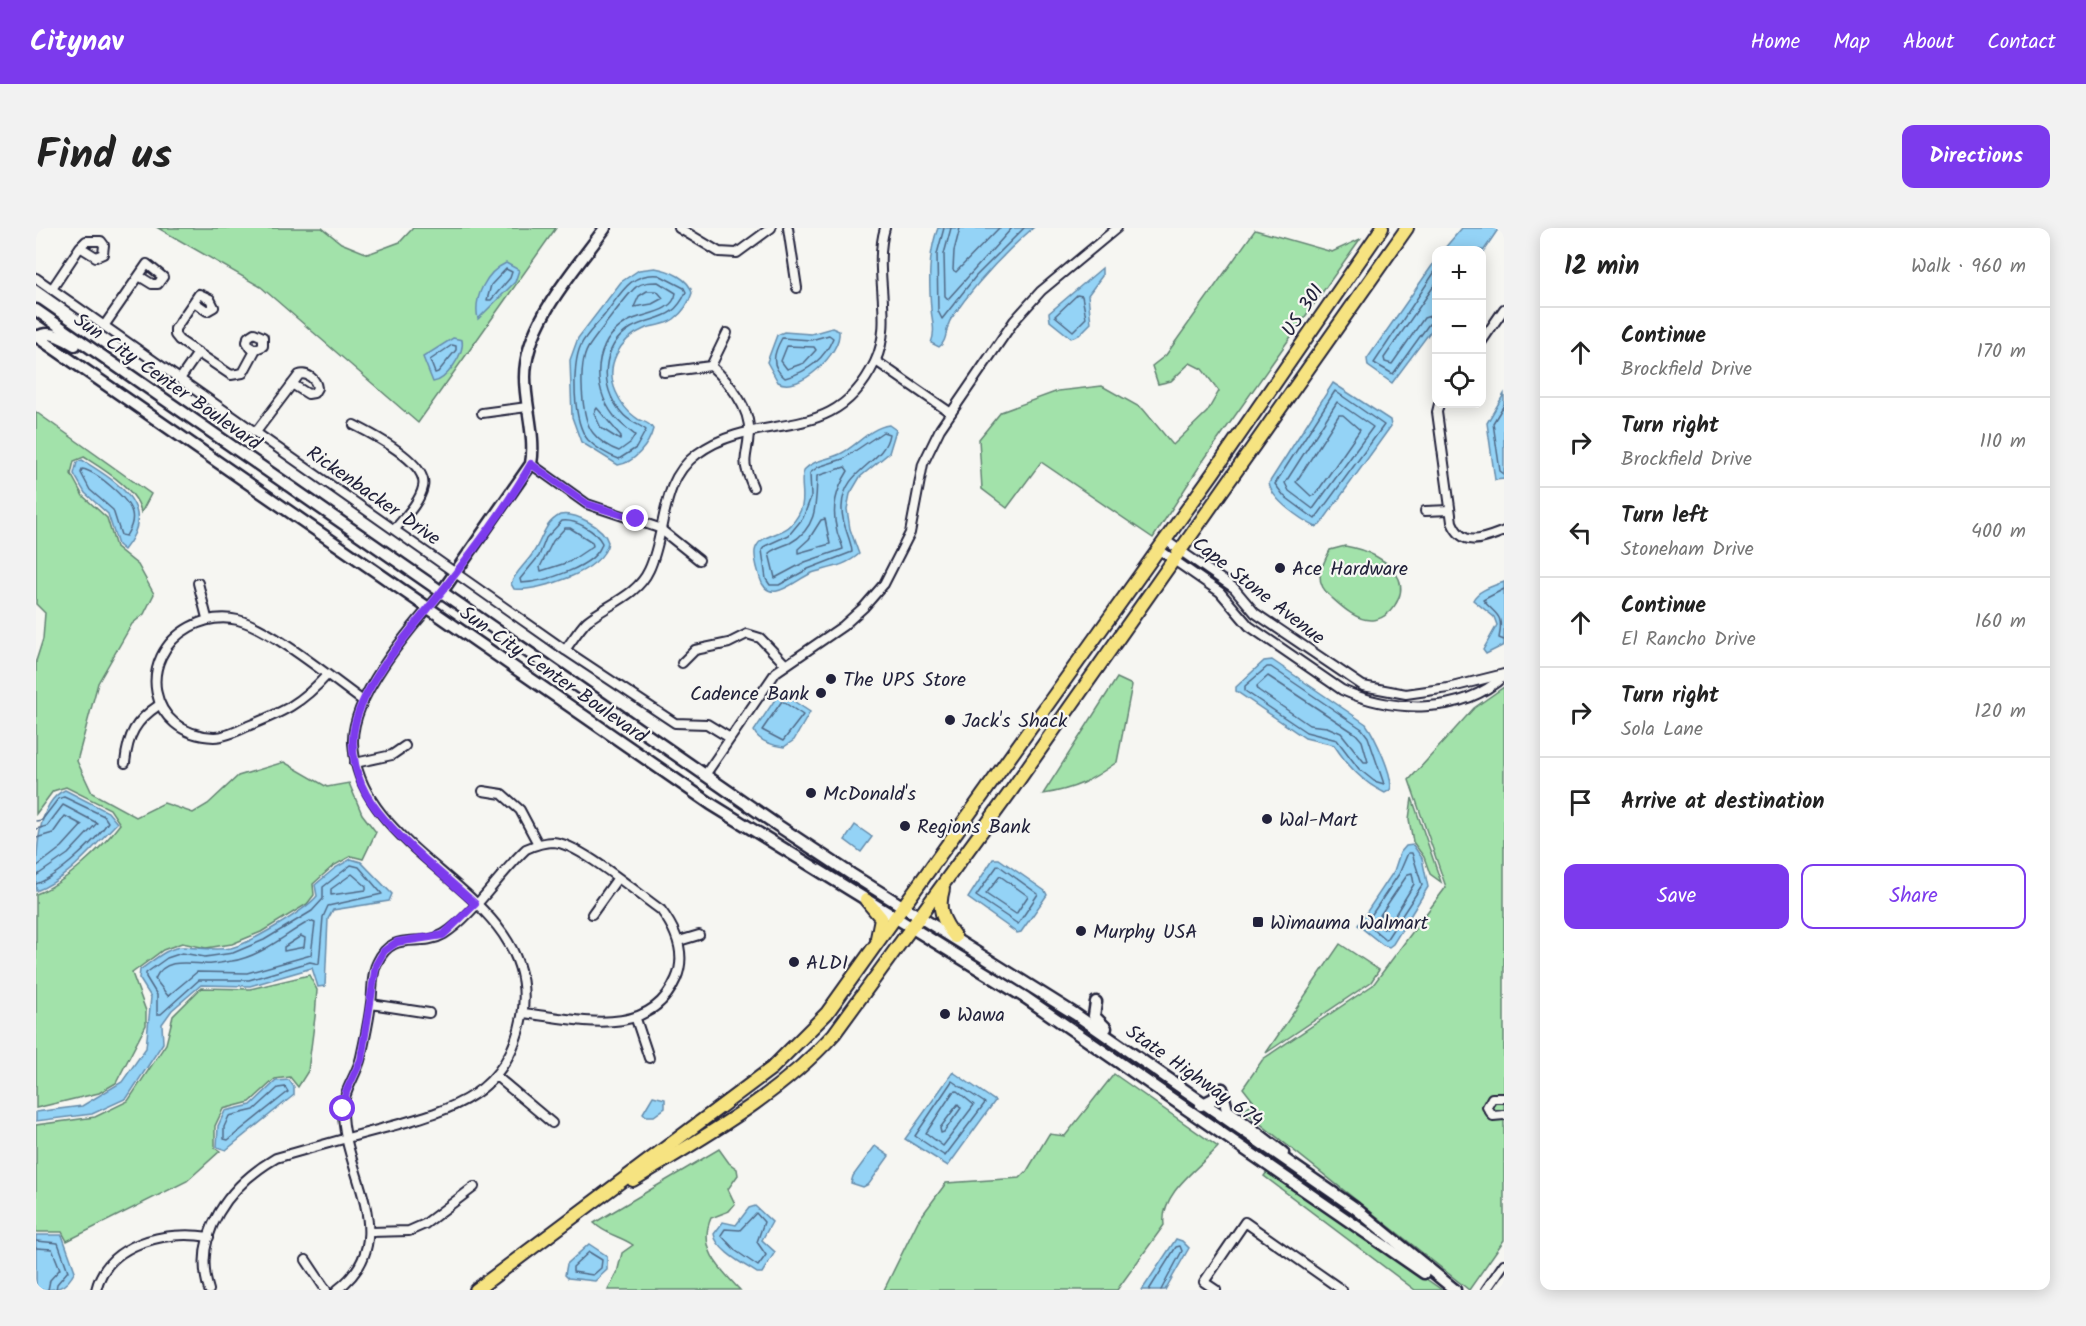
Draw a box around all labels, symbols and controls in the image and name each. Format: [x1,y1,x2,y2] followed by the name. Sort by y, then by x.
[30,20,123,65] text: Citynav
[1751,26,1800,59] text: Home
[1833,26,1870,59] text: Map
[1903,26,1954,59] text: About
[1987,26,2056,59] text: Contact
[36,123,172,190] text: Find us
[1902,125,2050,188] button: Directions
[1432,246,1486,408] map controls
[1432,246,1486,300] button: +
[1564,246,1639,288] text: 12 min
[1911,251,2026,283] text: Walk · 960 m
[1274,278,1333,344] street label: US 301
[1432,300,1486,354] button: −
[66,305,268,460] street label: Sun City Center Boulevard
[1621,319,1706,354] text: Continue
[1564,336,1597,369] icon: ahead
[1977,336,2026,368] text: 170 m
[1432,354,1486,408] button: locate
[1621,354,1752,386] text: Brockfield Drive
[1621,409,1719,444] text: Turn right
[1564,426,1597,459] icon: right
[1980,426,2026,458] text: 110 m
[299,438,447,555] street label: Rickenbacker Drive
[1621,444,1752,476] text: Brockfield Drive
[1621,499,1708,534] text: Turn left
[622,505,648,531] route end
[1564,516,1597,549] icon: left
[1971,516,2026,548] text: 400 m
[1184,529,1331,654] street label: Cape Stone Avenue
[1621,534,1754,566] text: Stoneham Drive
[1292,554,1408,586] place label: Ace Hardware
[1273,561,1287,575] marker: Ace Hardware
[1621,589,1706,624] text: Continue
[452,598,654,753] street label: Sun City Center Boulevard
[1564,606,1597,639] icon: ahead
[1975,606,2026,638] text: 160 m
[1621,624,1756,656] text: El Rancho Drive
[843,665,966,697] place label: The UPS Store
[824,672,838,686] marker: The UPS Store
[690,679,810,711] place label: Cadence Bank
[1621,679,1719,714] text: Turn right
[814,686,828,700] marker: Cadence Bank
[1564,696,1597,729] icon: right
[1974,696,2026,728] text: 120 m
[962,706,1068,738] place label: Jack's Shack
[943,713,957,727] marker: Jack's Shack
[1621,714,1703,746] text: Sola Lane
[823,779,916,811] place label: McDonald's
[1621,785,1824,820] text: Arrive at destination
[804,786,818,800] marker: McDonald's
[1564,786,1597,819] icon: arrive
[1279,805,1358,837] place label: Wal-Mart
[917,812,1031,844] place label: Regions Bank
[1260,812,1274,826] marker: Wal-Mart
[898,819,912,833] marker: Regions Bank
[1564,864,1789,929] button: Save
[1801,864,2026,929] button: Share
[1270,908,1428,940] place label: Wimauma Walmart
[1251,915,1265,929] marker: Wimauma Walmart
[1093,917,1197,949] place label: Murphy USA
[1074,924,1088,938] marker: Murphy USA
[806,948,848,980] place label: ALDI
[787,955,801,969] marker: ALDI
[957,1000,1005,1032] place label: Wawa
[938,1007,952,1021] marker: Wawa
[1118,1017,1270,1136] street label: State Highway 674
[329,1095,355,1121] route start

